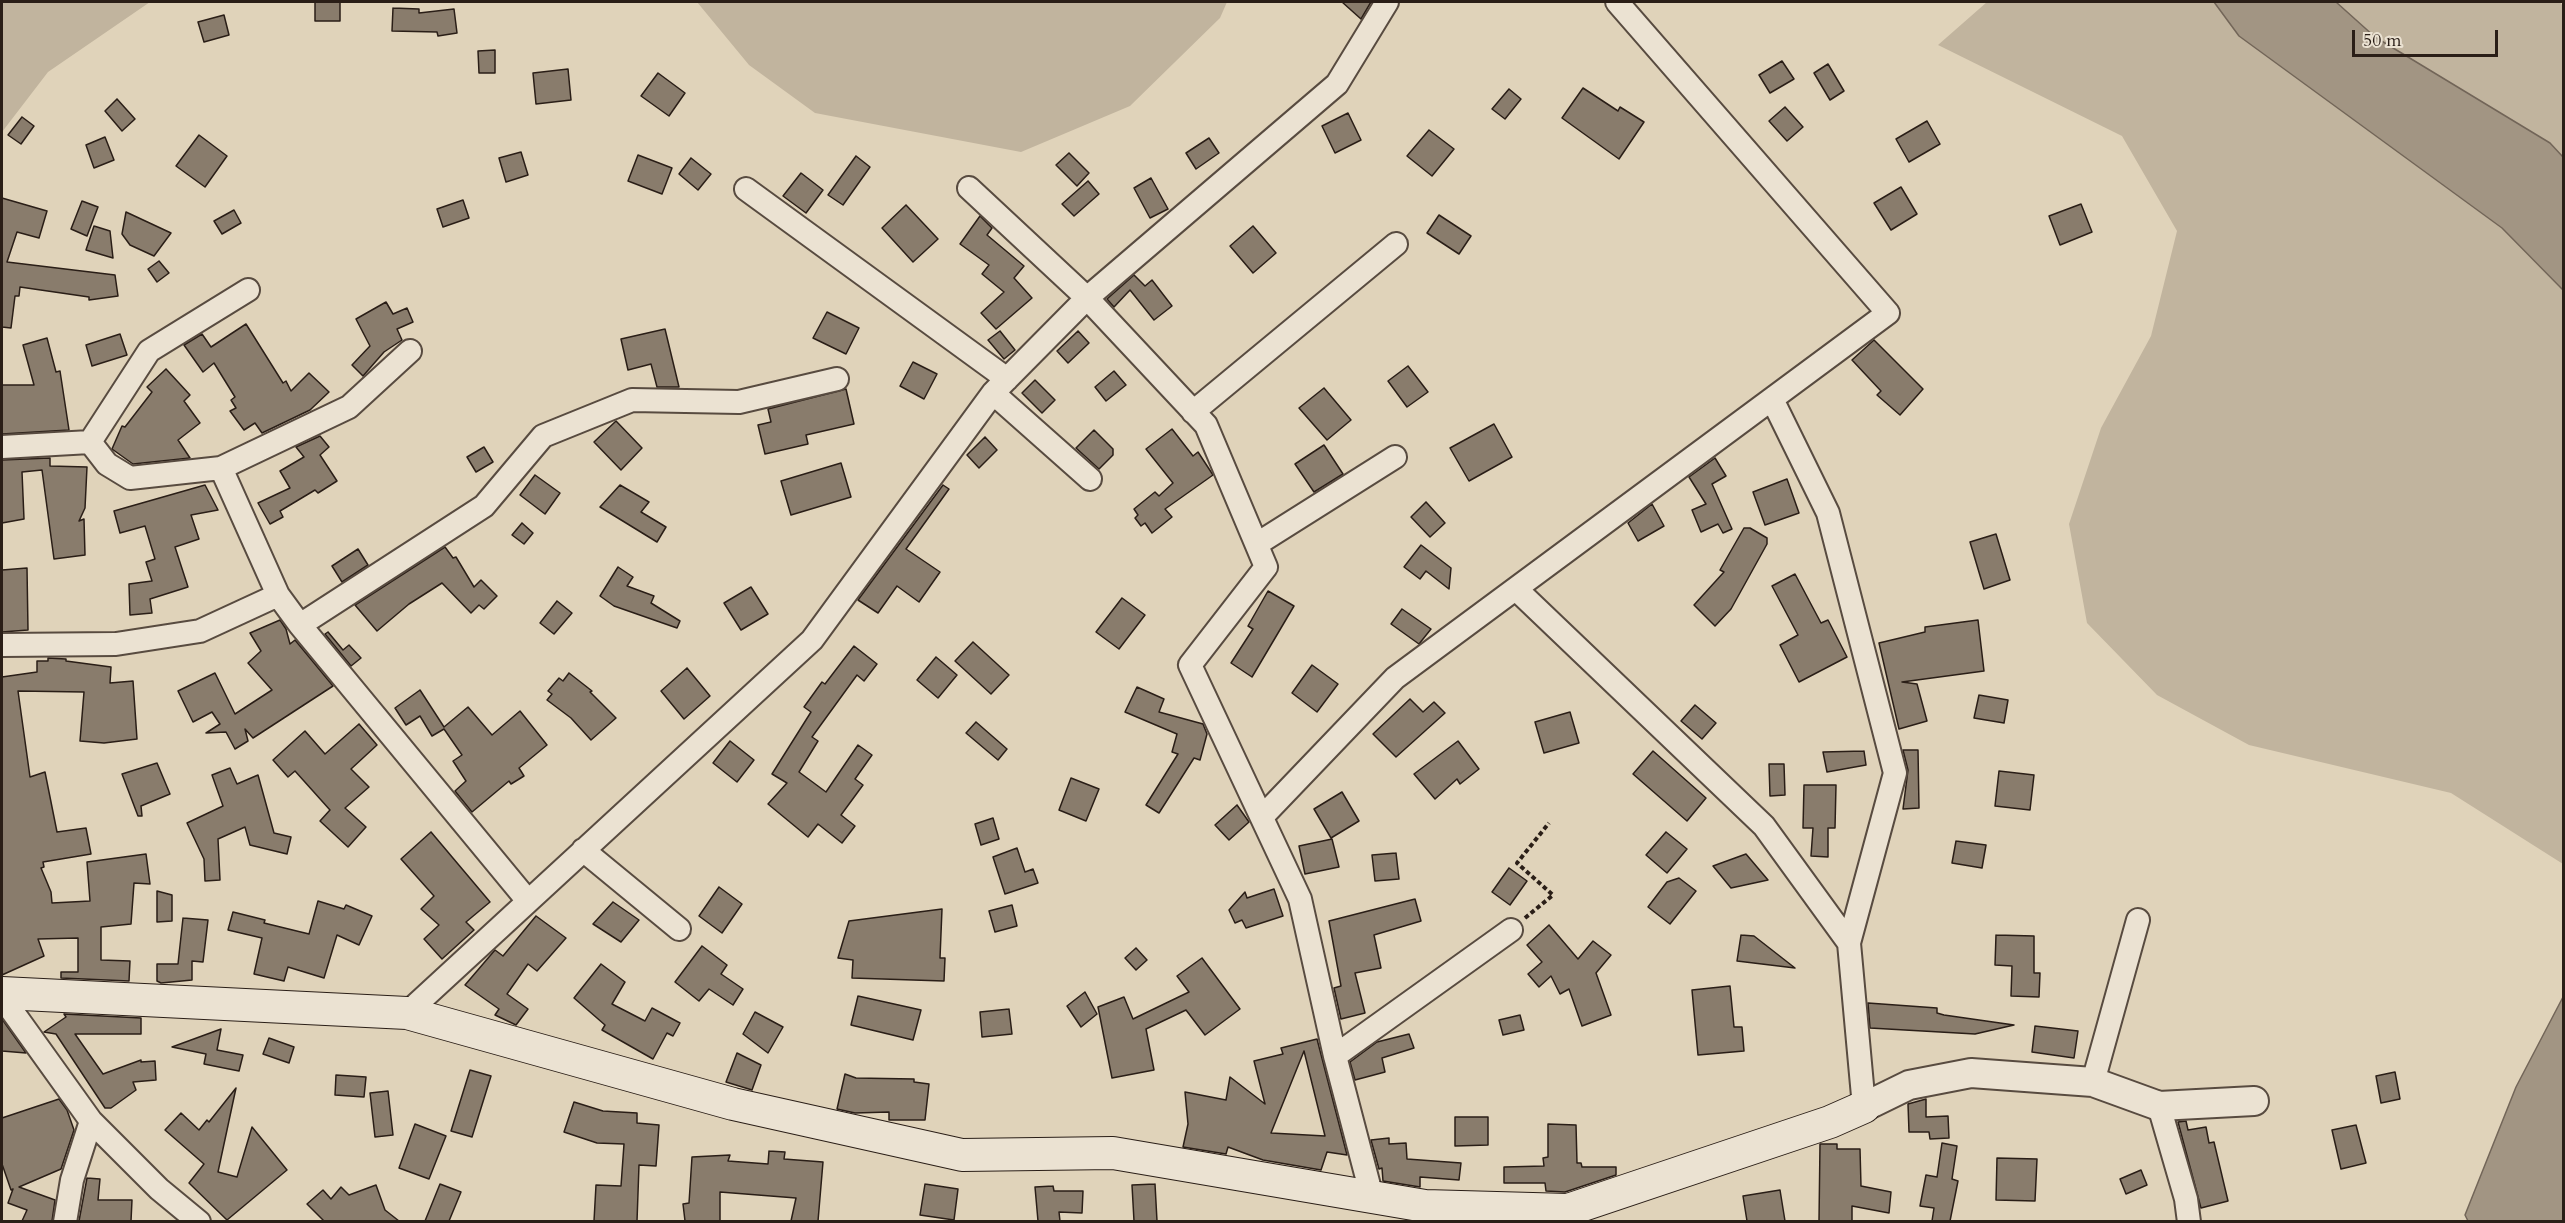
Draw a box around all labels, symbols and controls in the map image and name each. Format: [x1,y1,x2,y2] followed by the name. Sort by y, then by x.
[2355,18,2500,56] scale bar
[2363,28,2402,53] text: 50 m

